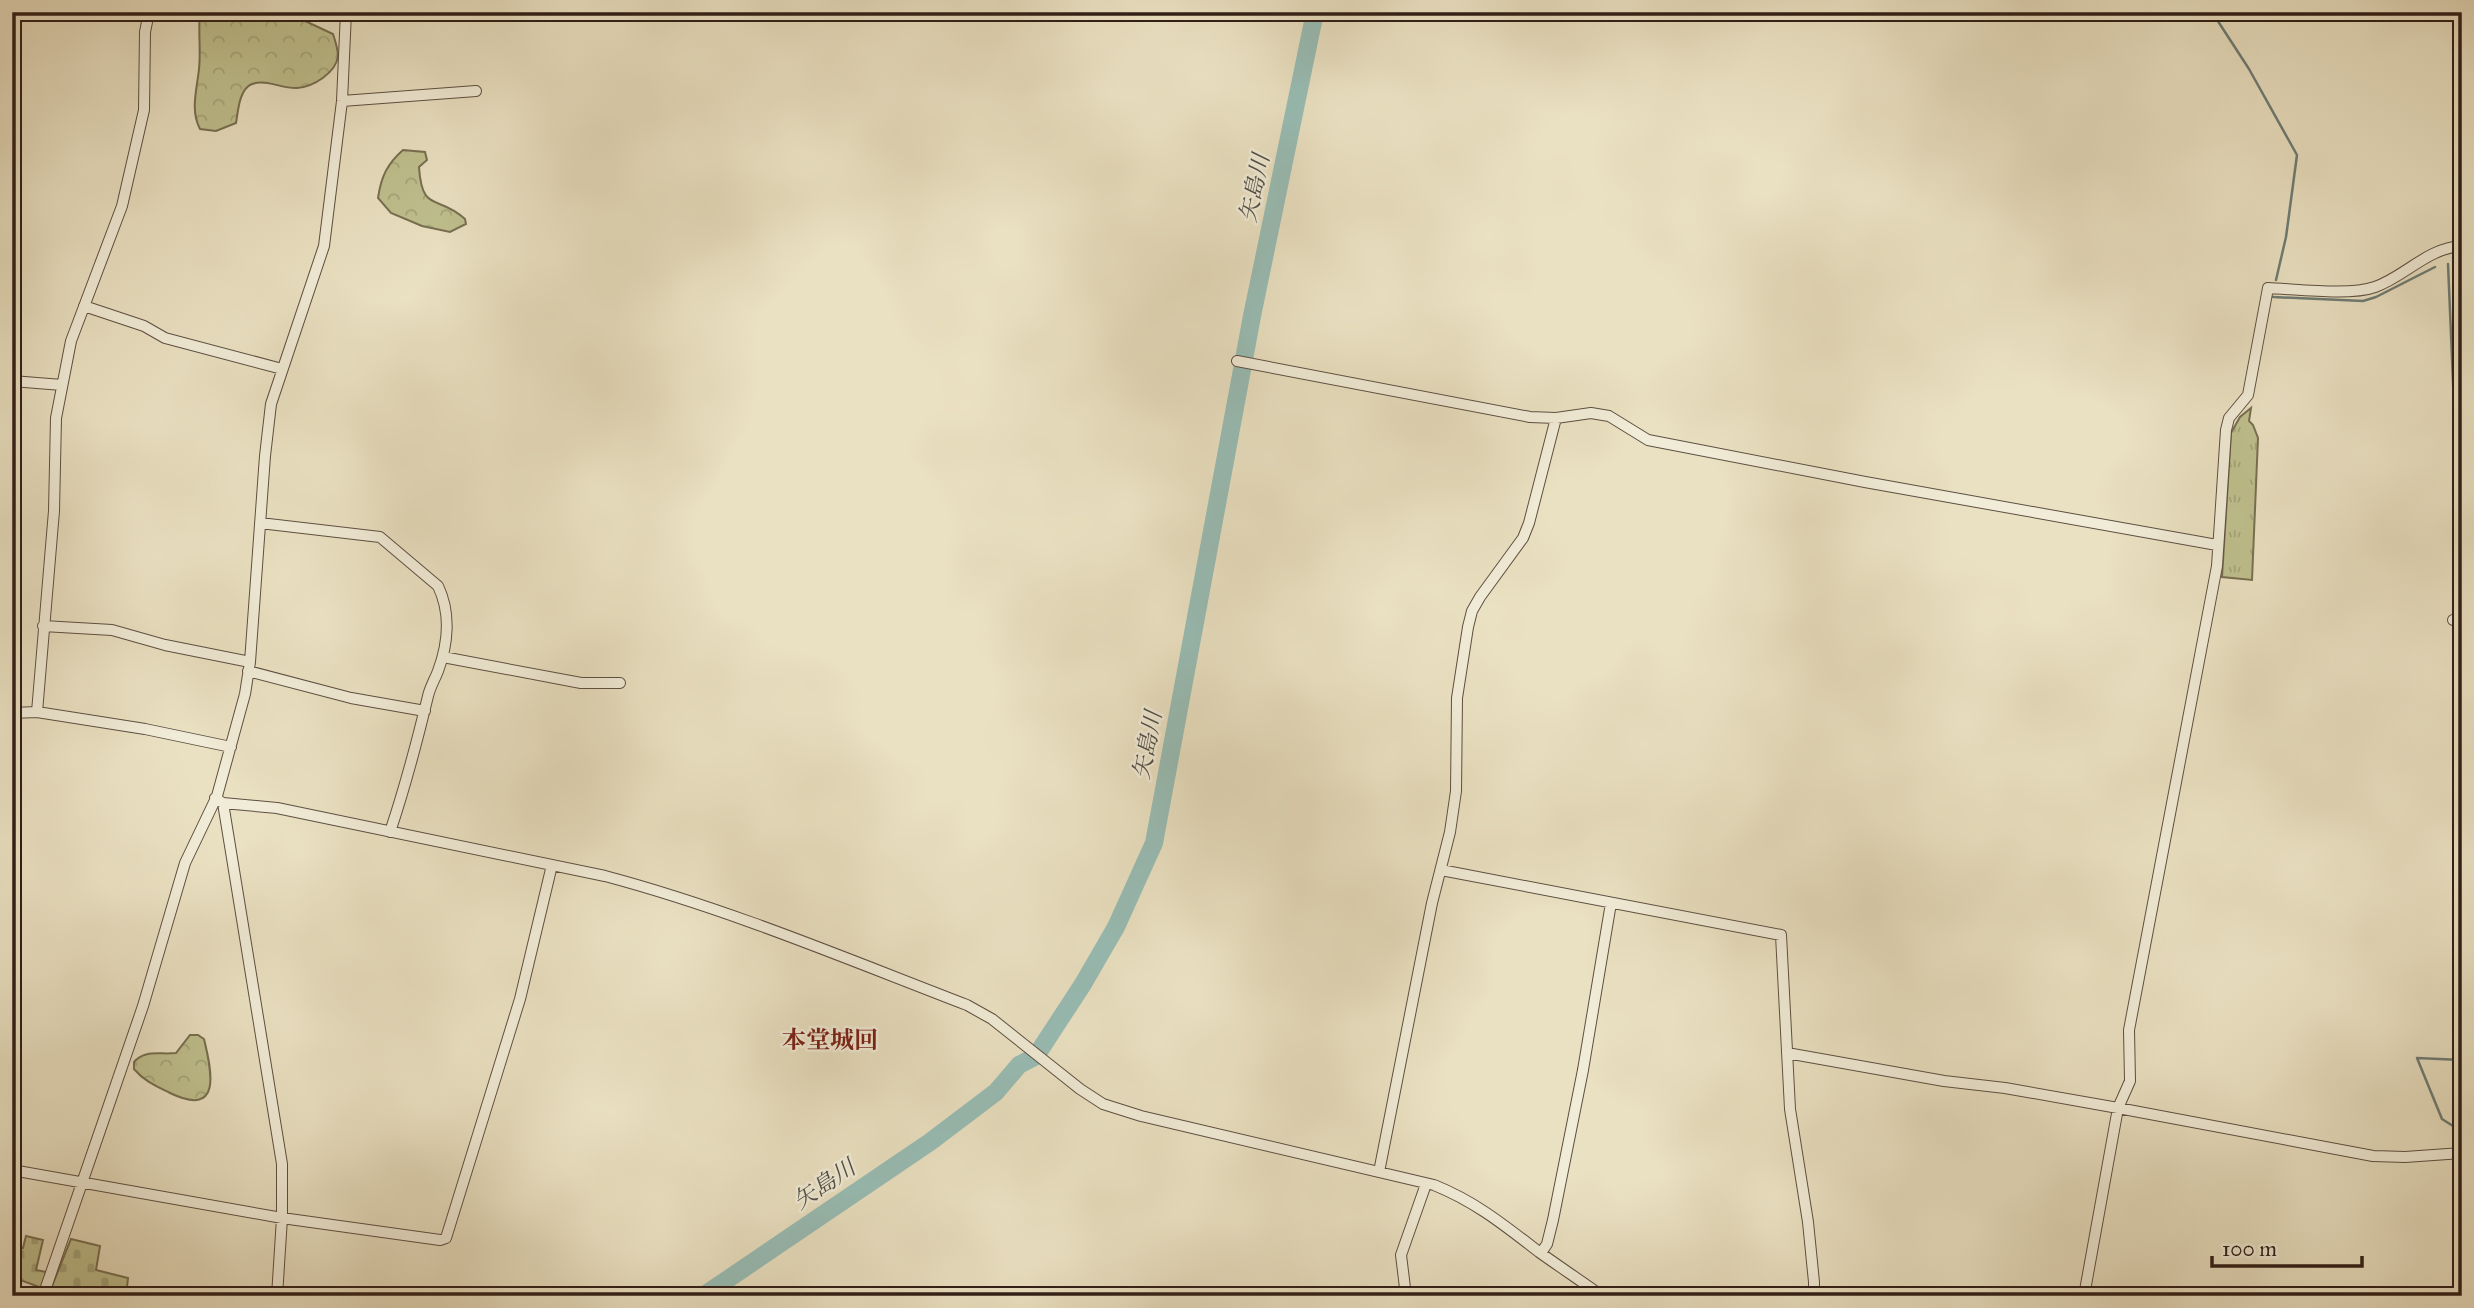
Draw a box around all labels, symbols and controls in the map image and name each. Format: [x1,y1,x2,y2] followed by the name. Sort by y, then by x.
[1233,148,1275,225] water label: 矢島川
[1127,706,1168,782] water label: 矢島川
[782,1025,878,1055] district label: 本堂城回
[788,1151,863,1215] water label: 矢島川
[2212,1224,2362,1268] scale bar
[2222,1236,2277,1262] text: 100 m

